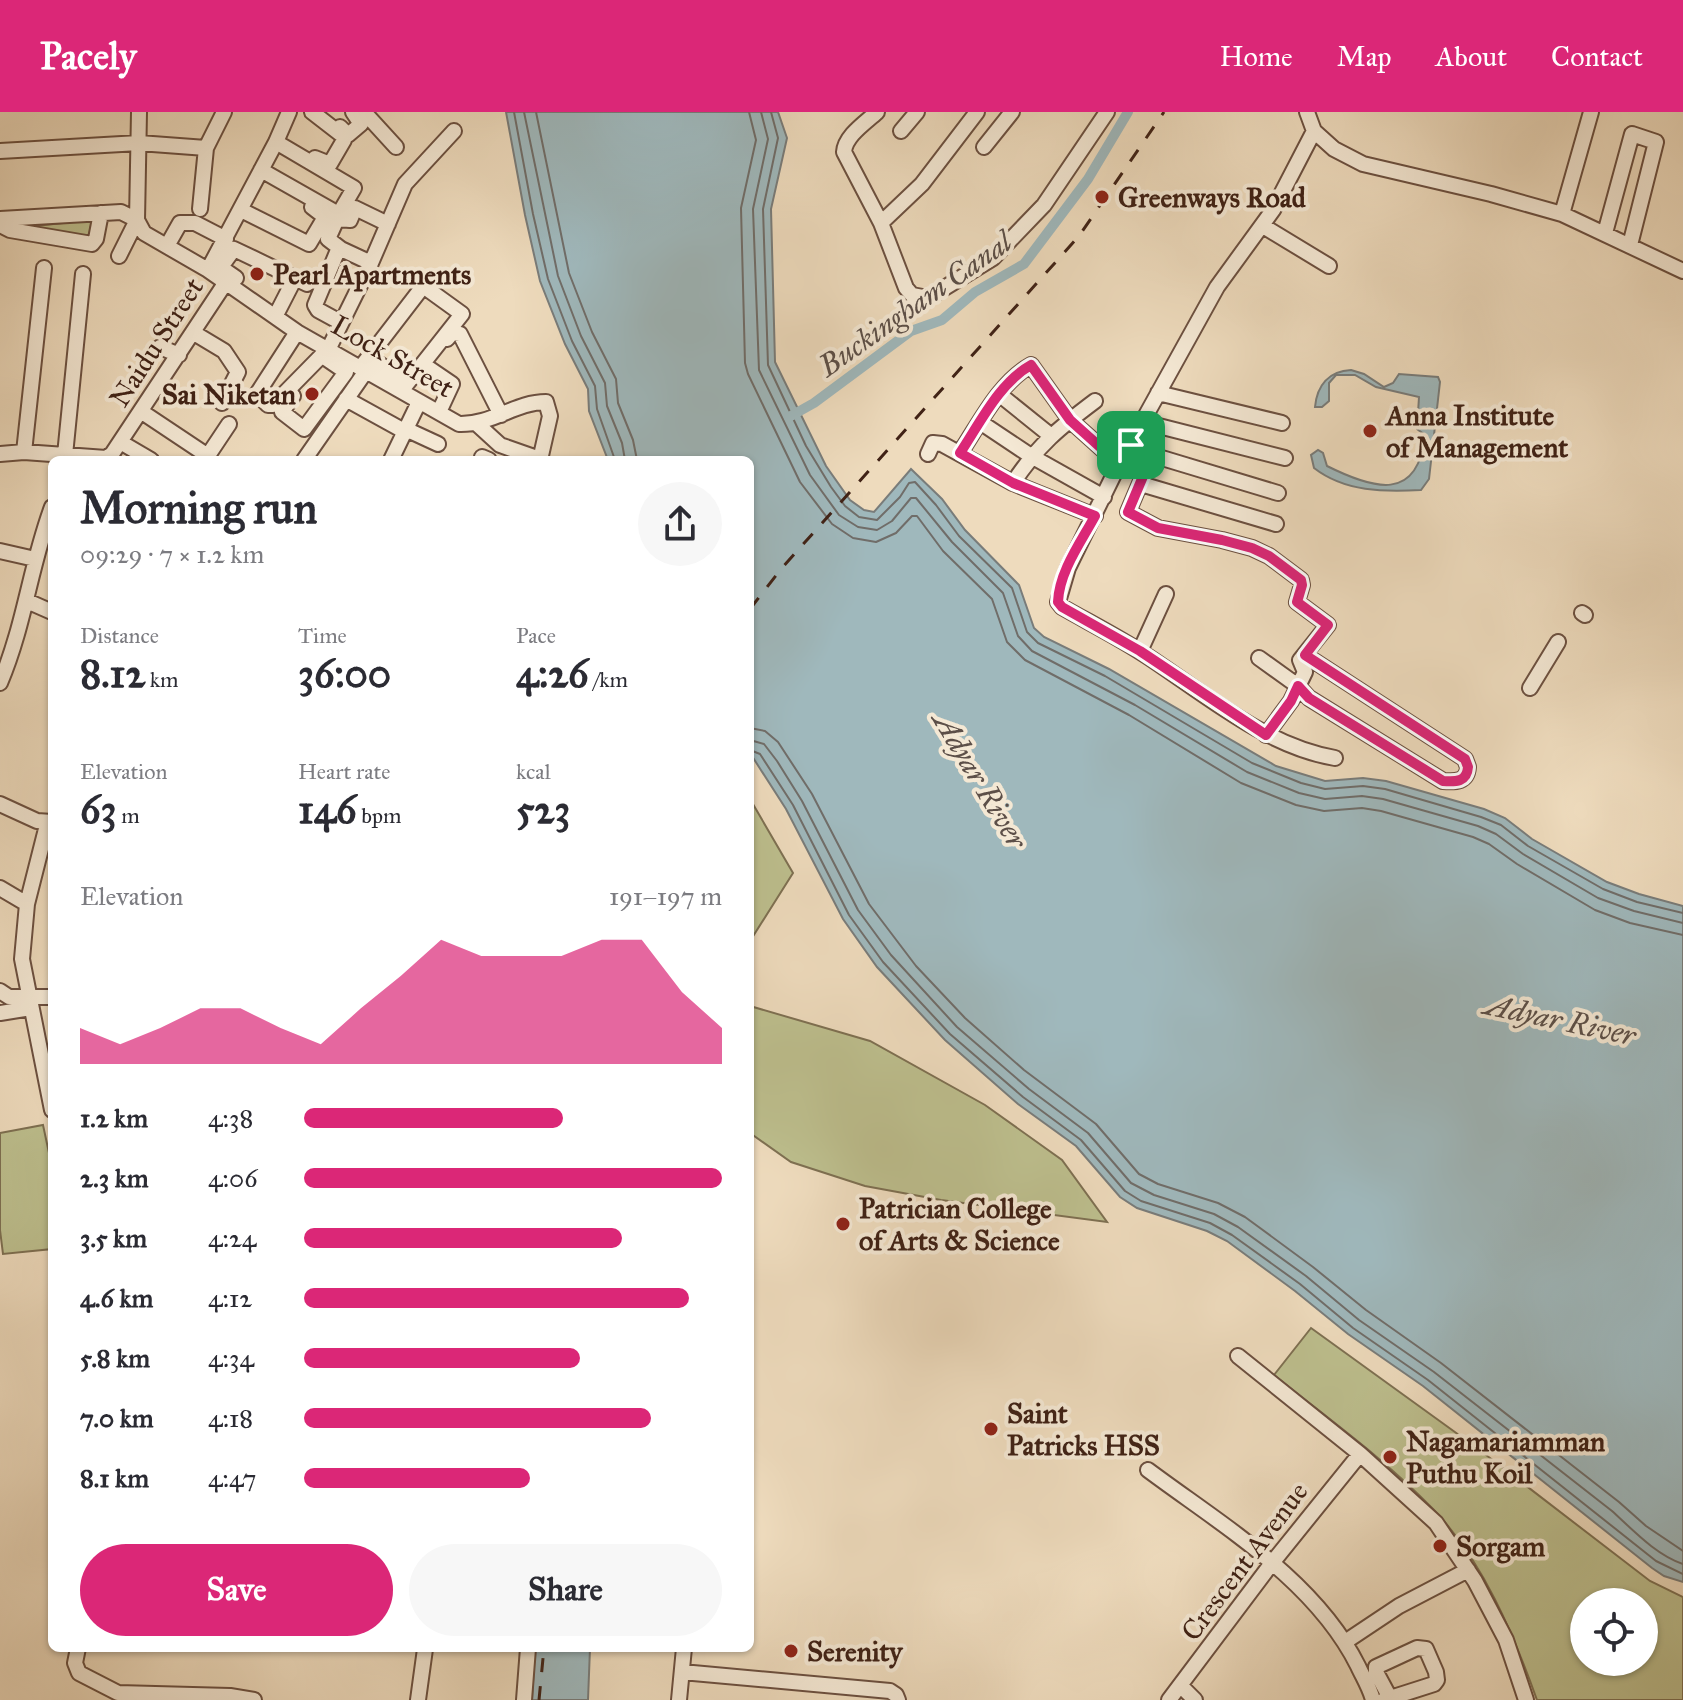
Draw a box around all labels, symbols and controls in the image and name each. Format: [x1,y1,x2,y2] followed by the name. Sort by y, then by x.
[40,33,136,79] text: Pacely
[1220,39,1293,74] text: Home
[1337,39,1391,74] text: Map
[1435,39,1507,74] text: About
[1551,39,1643,74] text: Contact
[1118,180,1307,215] place label: Greenways Road
[1093,188,1111,206] marker: Greenways Road
[810,222,1021,385] water label: Buckingham Canal
[273,257,471,292] place label: Pearl Apartments
[248,265,266,283] marker: Pearl Apartments
[102,271,211,413] street label: Naidu Street
[325,307,460,405] street label: Lock Street
[162,377,296,412] place label: Sai Niketan
[303,385,321,403] marker: Sai Niketan
[1384,398,1568,465] place label: Anna Institute of Management
[1097,411,1165,479] pin
[1361,422,1379,440] marker: Anna Institute of Management
[1109,423,1153,467] icon: arrive
[80,481,317,535] text: Morning run
[638,482,722,566] button: share
[80,538,264,570] text: 09:29 · 7 × 1.2 km
[80,622,159,649] text: Distance
[298,622,347,649] text: Time
[516,622,556,649] text: Pace
[80,649,145,698] text: 8.12
[298,649,391,698] text: 36:00
[516,649,589,698] text: 4:26
[145,666,179,693] text: km
[589,666,628,693] text: /km
[923,702,1036,856] water label: Adyar River
[80,758,167,785] text: Elevation
[298,758,391,785] text: Heart rate
[516,758,551,785] text: kcal
[80,785,117,834] text: 63
[298,785,357,834] text: 146
[516,785,570,834] text: 523
[117,802,140,829] text: m
[357,802,401,829] text: bpm
[80,880,183,912] text: Elevation
[609,880,722,912] text: 191–197 m
[1478,986,1640,1054] water label: Adyar River
[80,1102,148,1134] text: 1.2 km
[208,1102,253,1134] text: 4:38
[80,1162,149,1194] text: 2.3 km
[208,1162,258,1194] text: 4:06
[859,1191,1060,1258] place label: Patrician College of Arts & Science
[834,1215,852,1233] marker: Patrician College of Arts & Science
[80,1222,147,1254] text: 3.5 km
[208,1222,256,1254] text: 4:24
[80,1282,153,1314] text: 4.6 km
[208,1282,252,1314] text: 4:12
[80,1342,150,1374] text: 5.8 km
[208,1342,254,1374] text: 4:34
[1007,1396,1160,1463] place label: Saint Patricks HSS
[80,1402,154,1434] text: 7.0 km
[208,1402,253,1434] text: 4:18
[982,1420,1000,1438] marker: Saint Patricks HSS
[1406,1424,1605,1491] place label: Nagamariamman Puthu Koil
[1381,1448,1399,1466] marker: Nagamariamman Puthu Koil
[80,1462,149,1494] text: 8.1 km
[208,1462,256,1494] text: 4:47
[1173,1475,1315,1648] street label: Crescent Avenue
[1456,1529,1546,1564] place label: Sorgam
[1431,1537,1449,1555] marker: Sorgam
[80,1544,393,1636] button: Save
[409,1544,722,1636] button: Share
[1570,1588,1658,1676] map controls
[1570,1588,1658,1676] button: locate
[807,1634,903,1669] place label: Serenity
[782,1642,800,1660] marker: Serenity

